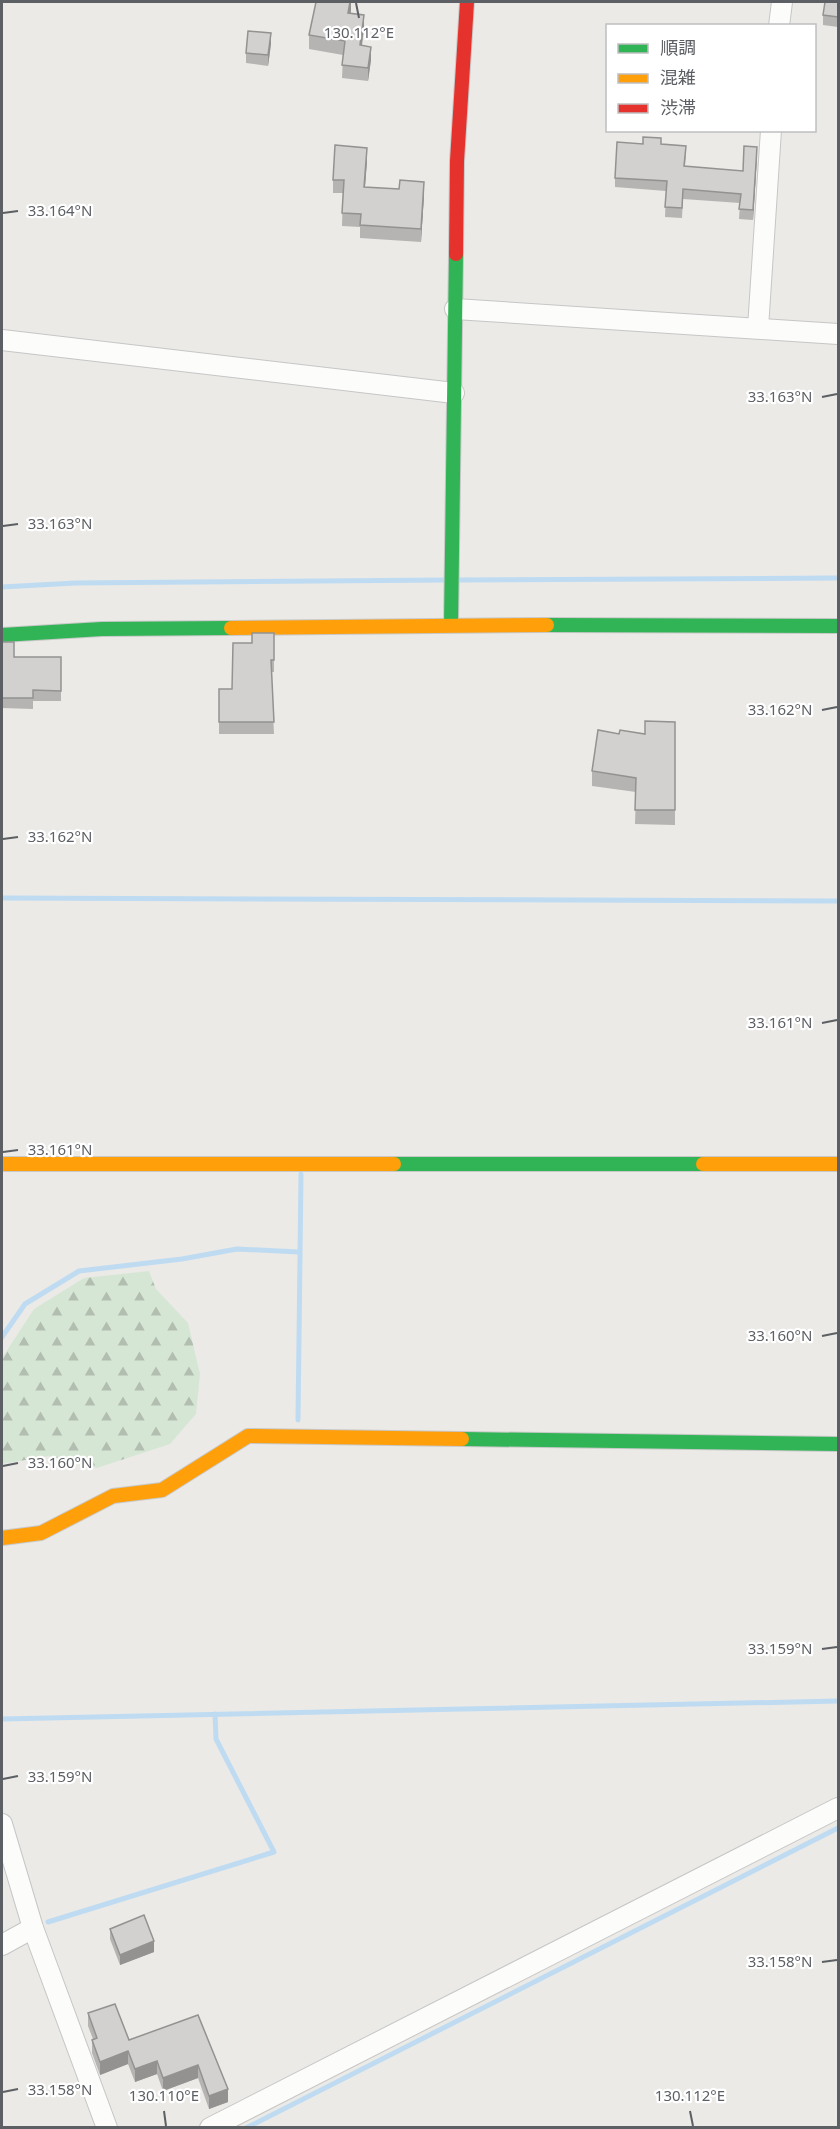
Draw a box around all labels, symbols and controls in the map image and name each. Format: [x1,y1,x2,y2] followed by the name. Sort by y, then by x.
[324,22,394,42] text: 130.112°E
[606,24,816,132] legend
[660,35,696,59] text: 順調
[660,65,696,89] text: 混雑
[660,95,696,119] text: 渋滞
[28,200,92,220] text: 33.164°N
[748,386,812,406] text: 33.163°N
[28,513,92,533] text: 33.163°N
[748,699,812,719] text: 33.162°N
[28,826,92,846] text: 33.162°N
[748,1012,812,1032] text: 33.161°N
[28,1139,92,1159] text: 33.161°N
[748,1325,812,1345] text: 33.160°N
[28,1452,92,1472] text: 33.160°N
[748,1638,812,1658] text: 33.159°N
[28,1766,92,1786] text: 33.159°N
[748,1951,812,1971] text: 33.158°N
[28,2079,92,2099] text: 33.158°N
[129,2085,199,2105] text: 130.110°E
[655,2085,725,2105] text: 130.112°E

